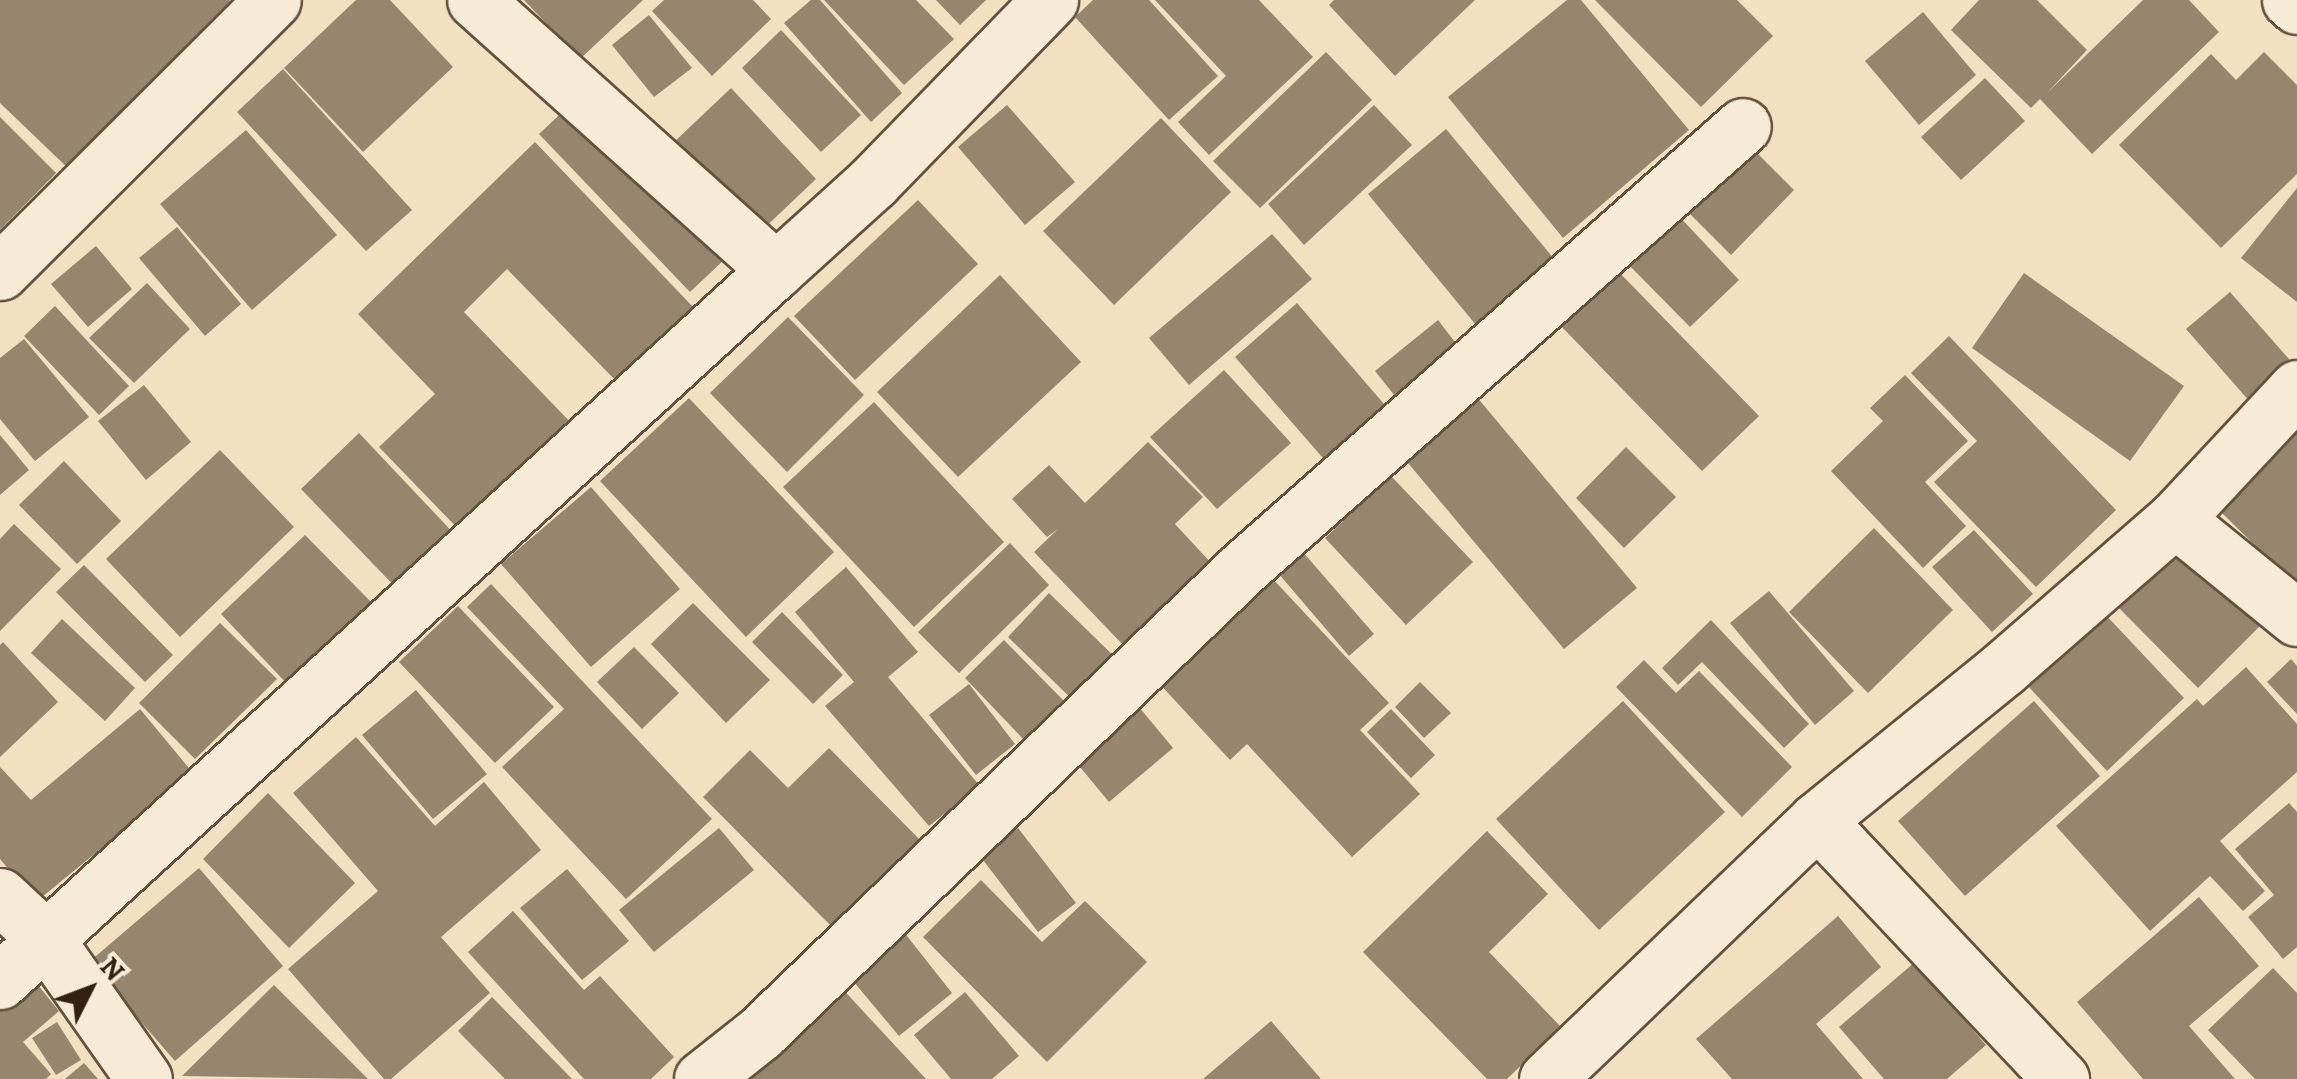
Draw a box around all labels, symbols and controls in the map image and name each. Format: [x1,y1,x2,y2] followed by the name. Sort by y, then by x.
[40,939,140,1039] north arrow
[91,949,133,989] text: N

